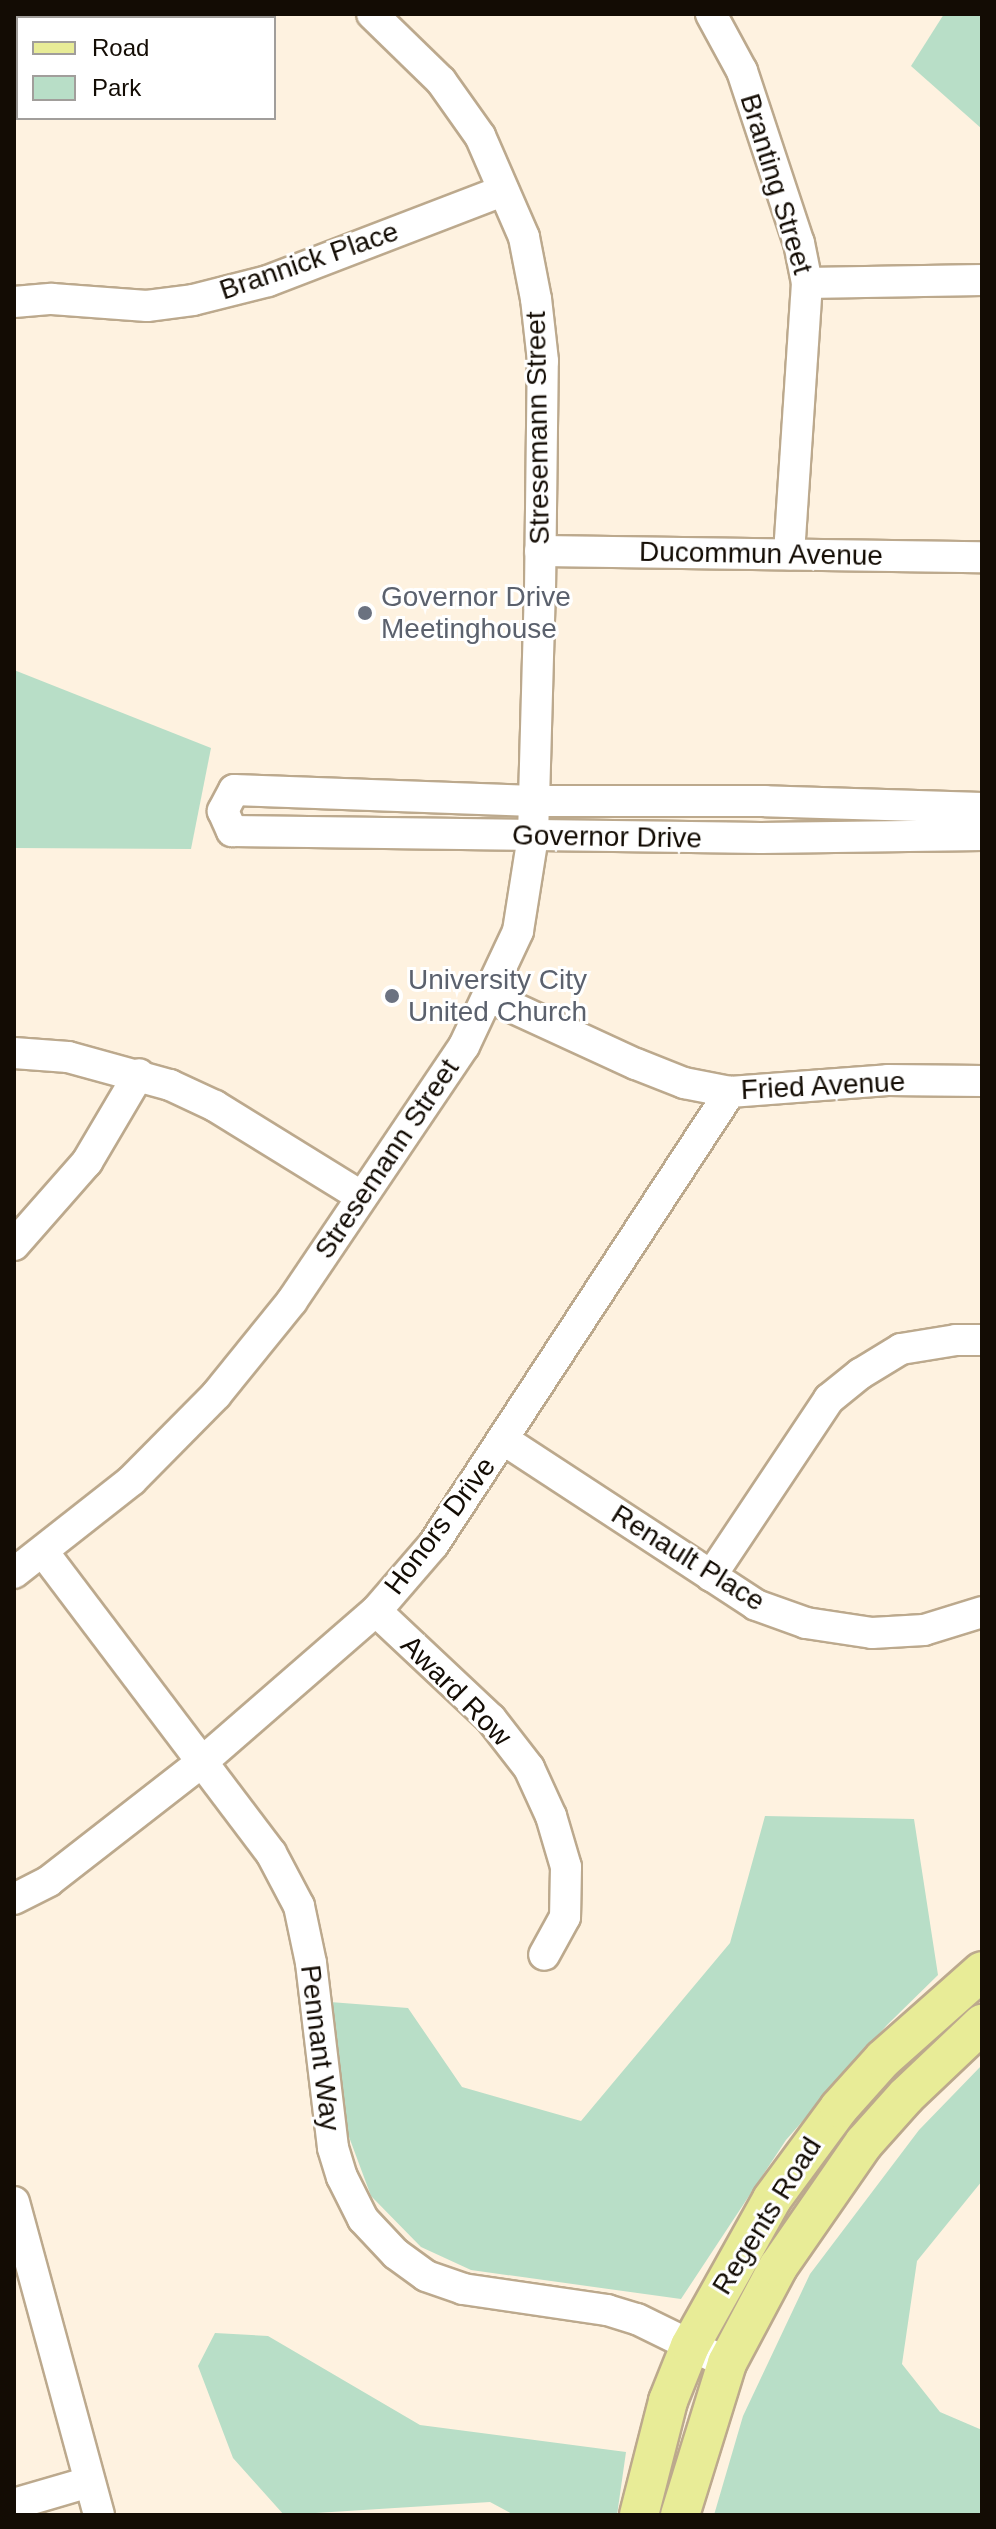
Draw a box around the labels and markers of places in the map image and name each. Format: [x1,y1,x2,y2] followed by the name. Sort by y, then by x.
[381,580,571,646] place label: Governor Drive Meetinghouse
[356,604,374,622] marker: Governor Drive Meetinghouse
[408,963,587,1029] place label: University City United Church
[383,987,401,1005] marker: University City United Church

